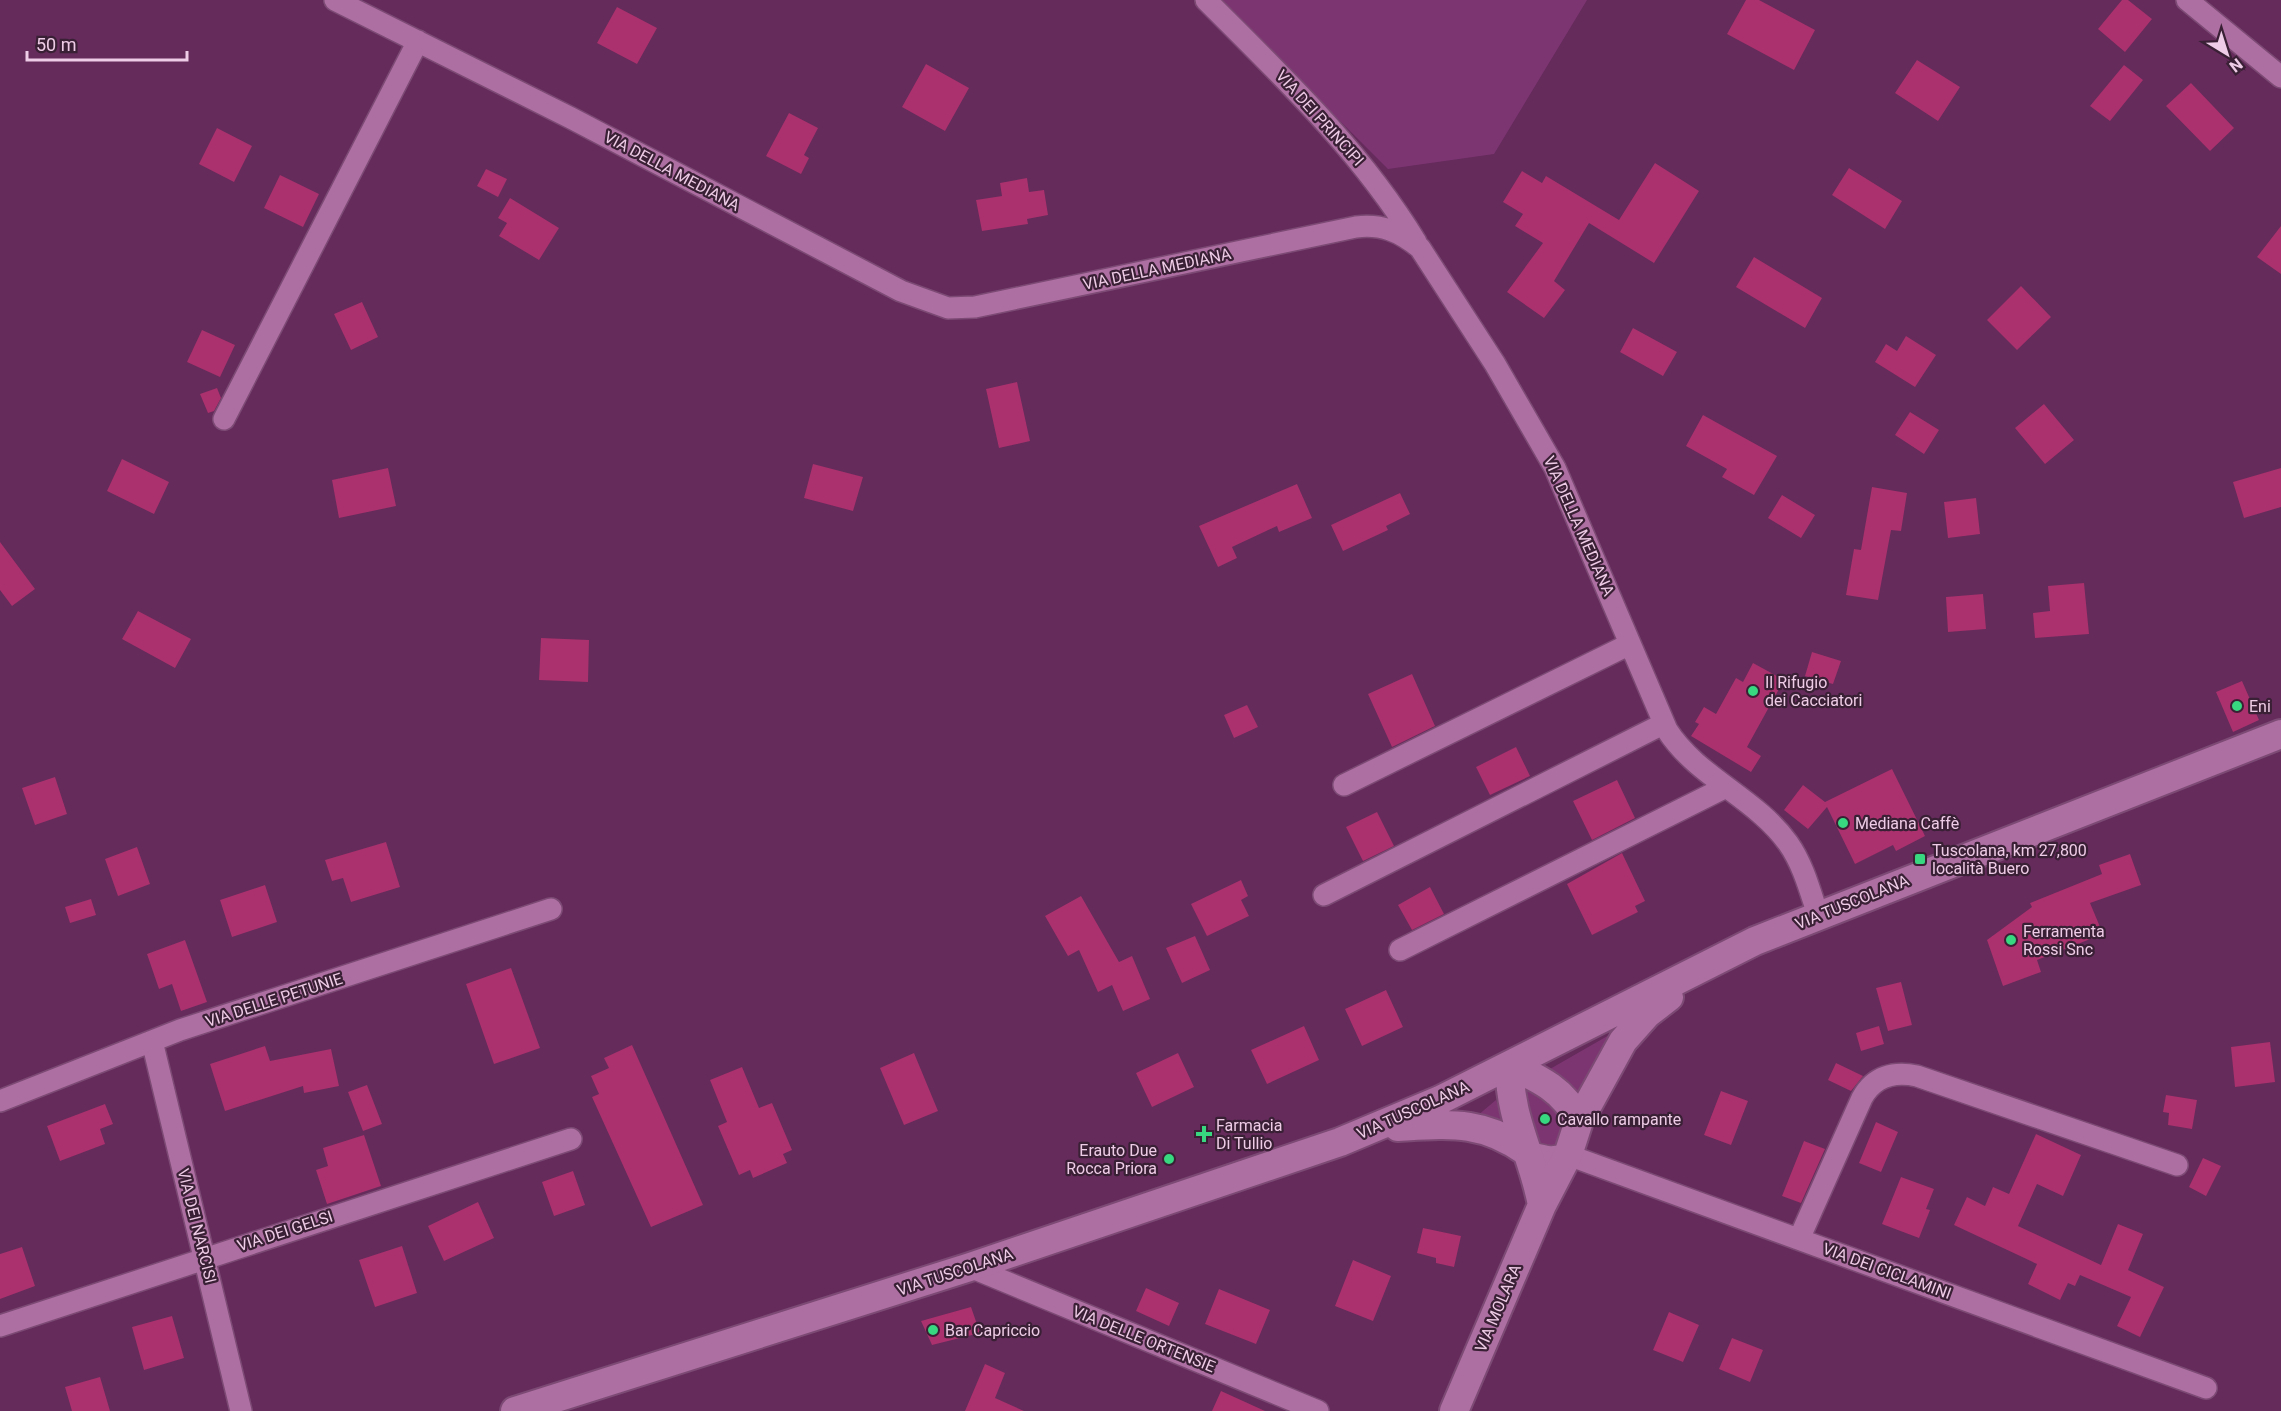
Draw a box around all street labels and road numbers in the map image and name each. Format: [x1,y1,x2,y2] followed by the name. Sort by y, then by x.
[1272,66,1368,170] street label: VIA DEI PRINCIPI
[601,127,744,215] street label: VIA DELLA MEDIANA
[1081,244,1233,294] street label: VIA DELLA MEDIANA
[1540,453,1619,599] street label: VIA DELLA MEDIANA
[1792,870,1912,933] street label: VIA TUSCOLANA
[203,969,345,1031] street label: VIA DELLE PETUNIE
[1354,1077,1473,1143] street label: VIA TUSCOLANA
[174,1167,220,1285] street label: VIA DEI NARCISI
[235,1207,335,1255] street label: VIA DEI GELSI
[1820,1239,1954,1303] street label: VIA DEI CICLAMINI
[895,1244,1016,1300] street label: VIA TUSCOLANA
[1471,1261,1525,1355] street label: VIA MOLARA
[1070,1302,1218,1376] street label: VIA DELLE ORTENSIE

